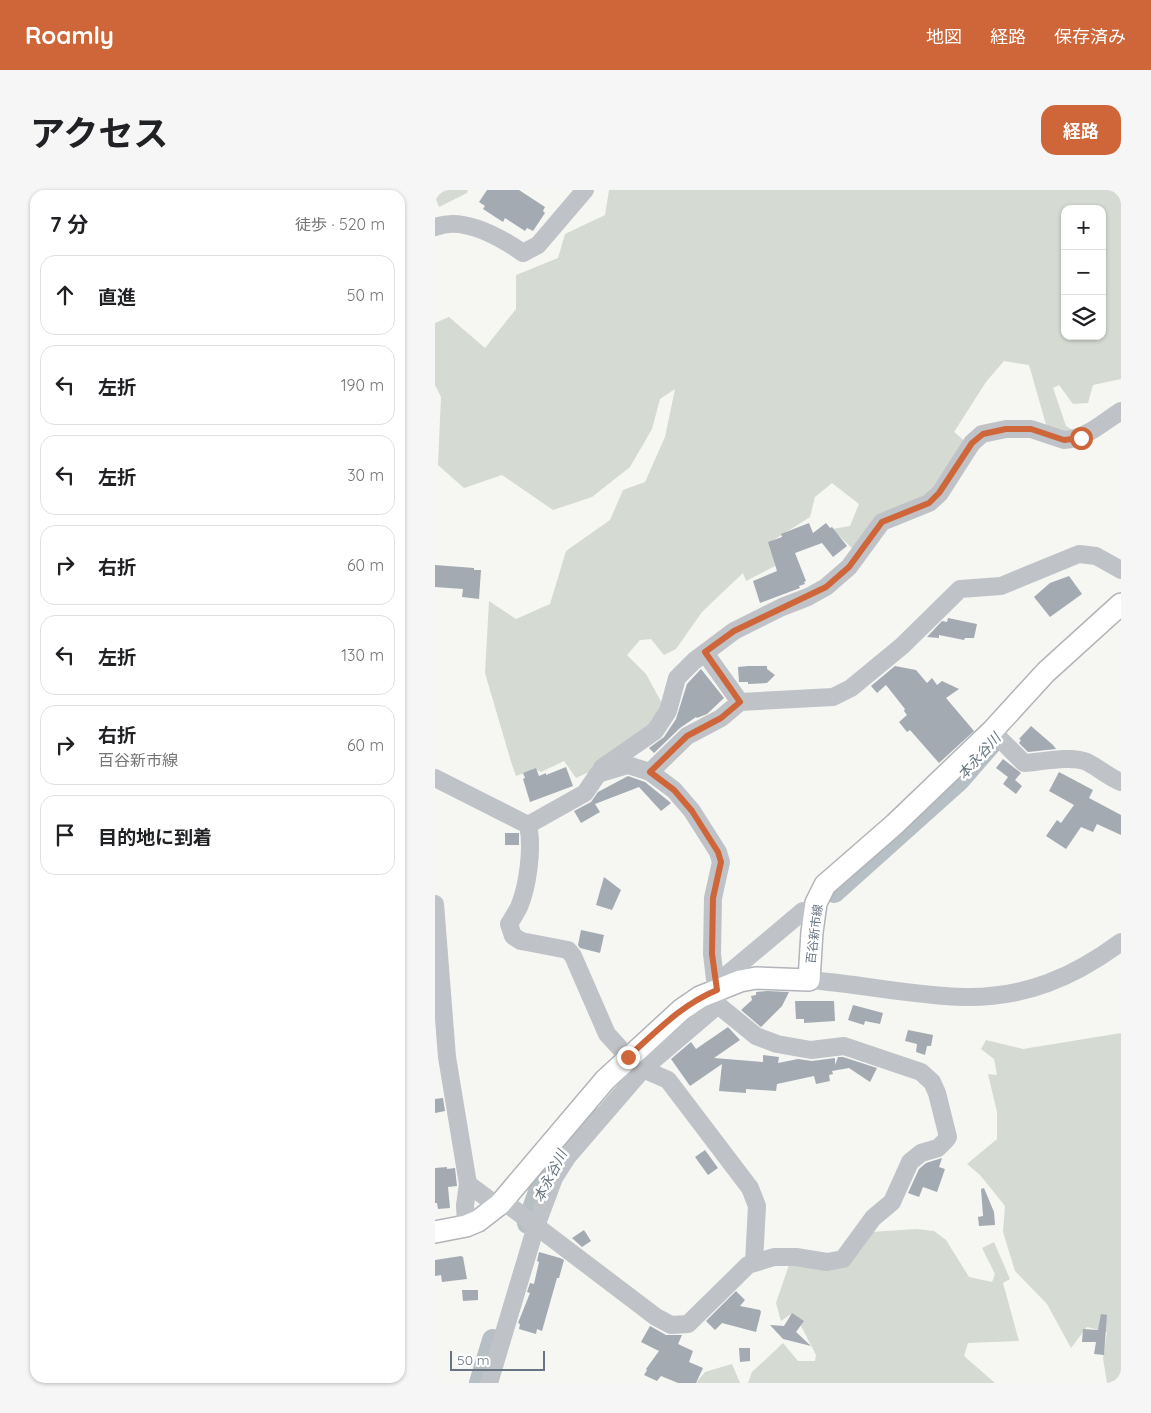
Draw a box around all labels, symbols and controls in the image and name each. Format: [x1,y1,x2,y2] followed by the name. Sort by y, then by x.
[25,20,114,50] text: Roamly
[926,25,962,48] text: 地図
[990,25,1026,48] text: 経路
[1054,25,1126,48] text: 保存済み
[1041,105,1121,155] button: 経路
[30,111,168,155] text: アクセス
[1061,205,1106,340] map controls
[1061,205,1106,250] button: +
[50,211,88,237] text: 7 分
[295,214,385,234] text: 徒歩 · 520 m
[1061,250,1106,295] button: −
[51,281,79,309] icon: ahead
[98,285,136,309] text: 直進
[347,285,384,305] text: 50 m
[1061,295,1106,340] button: layers
[51,371,79,399] icon: left
[98,375,136,399] text: 左折
[341,375,384,395] text: 190 m
[1070,427,1093,450] route start
[51,461,79,489] icon: left
[98,465,136,489] text: 左折
[347,465,384,485] text: 30 m
[51,551,79,579] icon: right
[98,555,136,579] text: 右折
[347,555,384,575] text: 60 m
[51,641,79,669] icon: left
[98,645,136,669] text: 左折
[341,645,384,665] text: 130 m
[98,723,136,747] text: 右折
[954,728,1006,783] water label: 本永谷川
[51,731,79,759] icon: right
[347,735,384,755] text: 60 m
[98,750,178,770] text: 百谷新市線
[51,821,79,849] icon: arrive
[98,825,212,849] text: 目的地に到着
[803,903,825,965] street label: 百谷新市線
[617,1046,640,1069] route end
[529,1145,572,1205] water label: 本永谷川
[450,1348,545,1371] scale bar
[457,1351,490,1369] text: 50 m

